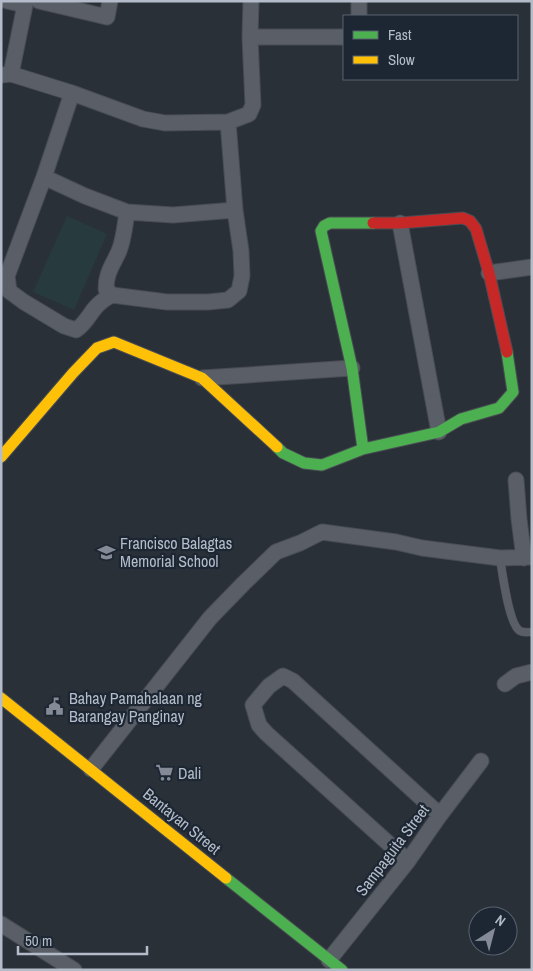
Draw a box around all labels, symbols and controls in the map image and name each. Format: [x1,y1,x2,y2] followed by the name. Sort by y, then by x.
[343,15,518,80] legend
[388,24,412,45] text: Fast
[388,49,415,70] text: Slow
[120,532,232,572] place label: Francisco Balagtas Memorial School
[96,542,116,562] school or university icon: Francisco Balagtas Memorial School
[69,687,202,727] place label: Bahay Pamahalaan ng Barangay Panginay
[45,697,65,717] public building icon: Bahay Pamahalaan ng Barangay Panginay
[178,762,201,784] place label: Dali
[154,763,174,783] supermarket icon: Dali
[139,783,226,859] street label: Bantayan Street
[350,799,434,900] street label: Sampaguita Street
[468,906,518,956] north arrow
[492,911,509,930] text: N
[18,924,146,956] scale bar
[25,930,52,951] text: 50 m

